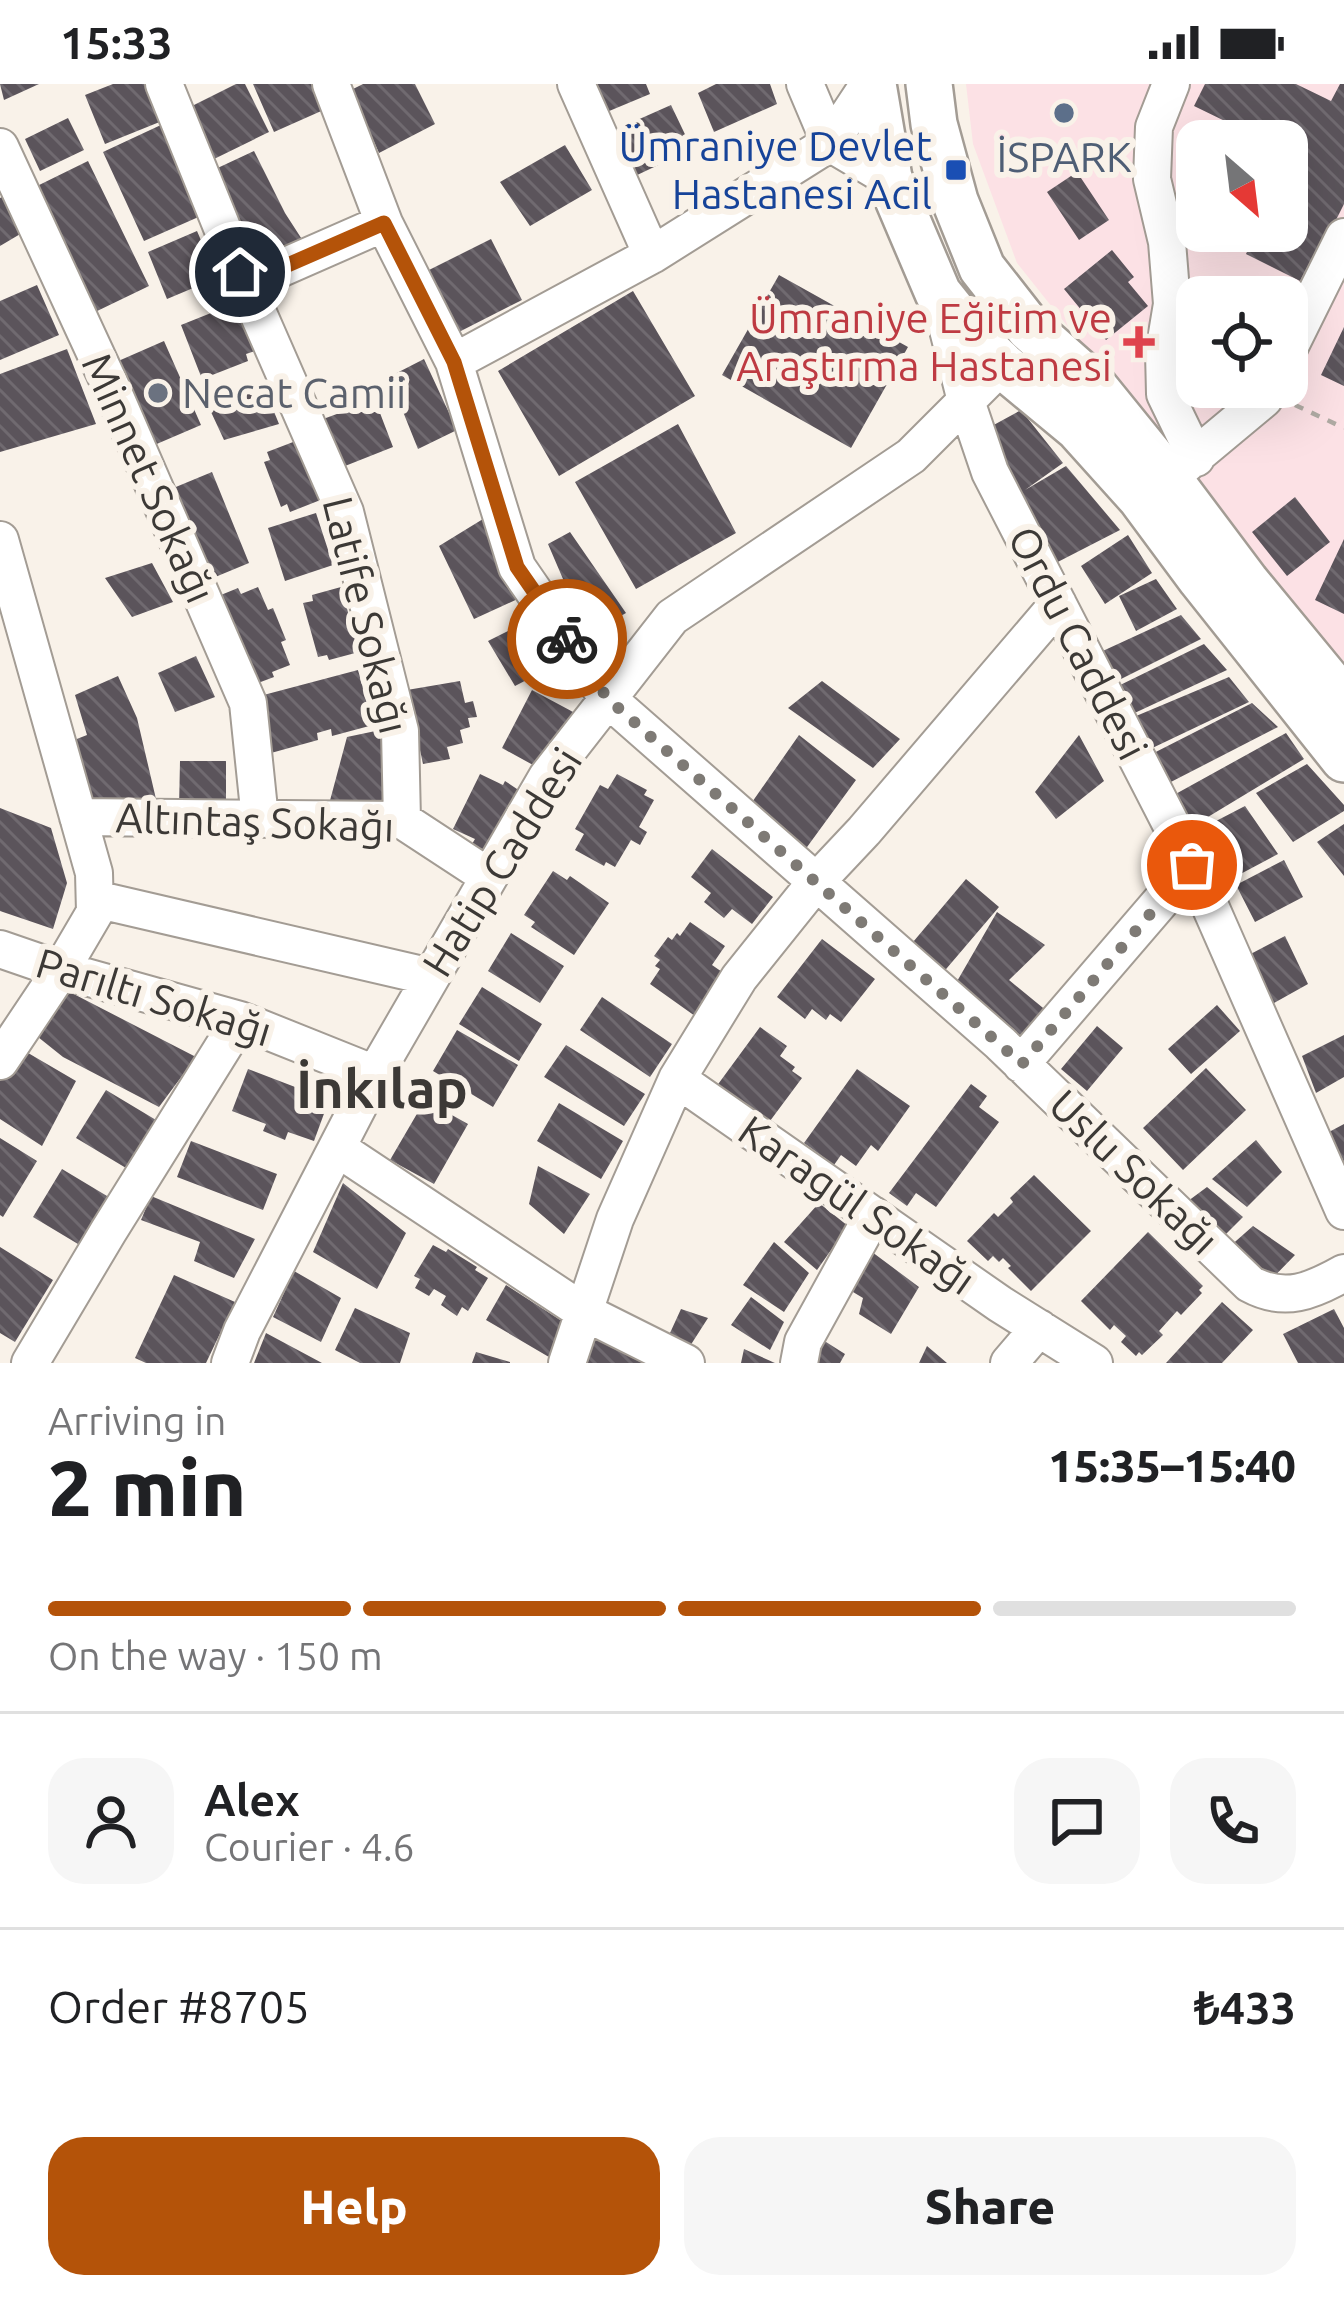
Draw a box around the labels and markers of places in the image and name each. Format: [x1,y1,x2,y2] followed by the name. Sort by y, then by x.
[1051,100,1077,126] marker: İSPARK
[619,122,932,217] place label: Ümraniye Devlet Hastanesi Acil
[996,133,1132,180] place label: İSPARK
[943,157,969,183] marker: Ümraniye Devlet Hastanesi Acil
[189,221,291,323] pin
[736,294,1112,389] place label: Ümraniye Eğitim ve Araştırma Hastanesi
[1123,326,1155,358] marker: Ümraniye Eğitim ve Araştırma Hastanesi
[182,369,406,416] place label: Necat Camii
[145,380,171,406] marker: Necat Camii
[1141,814,1243,916] pin

